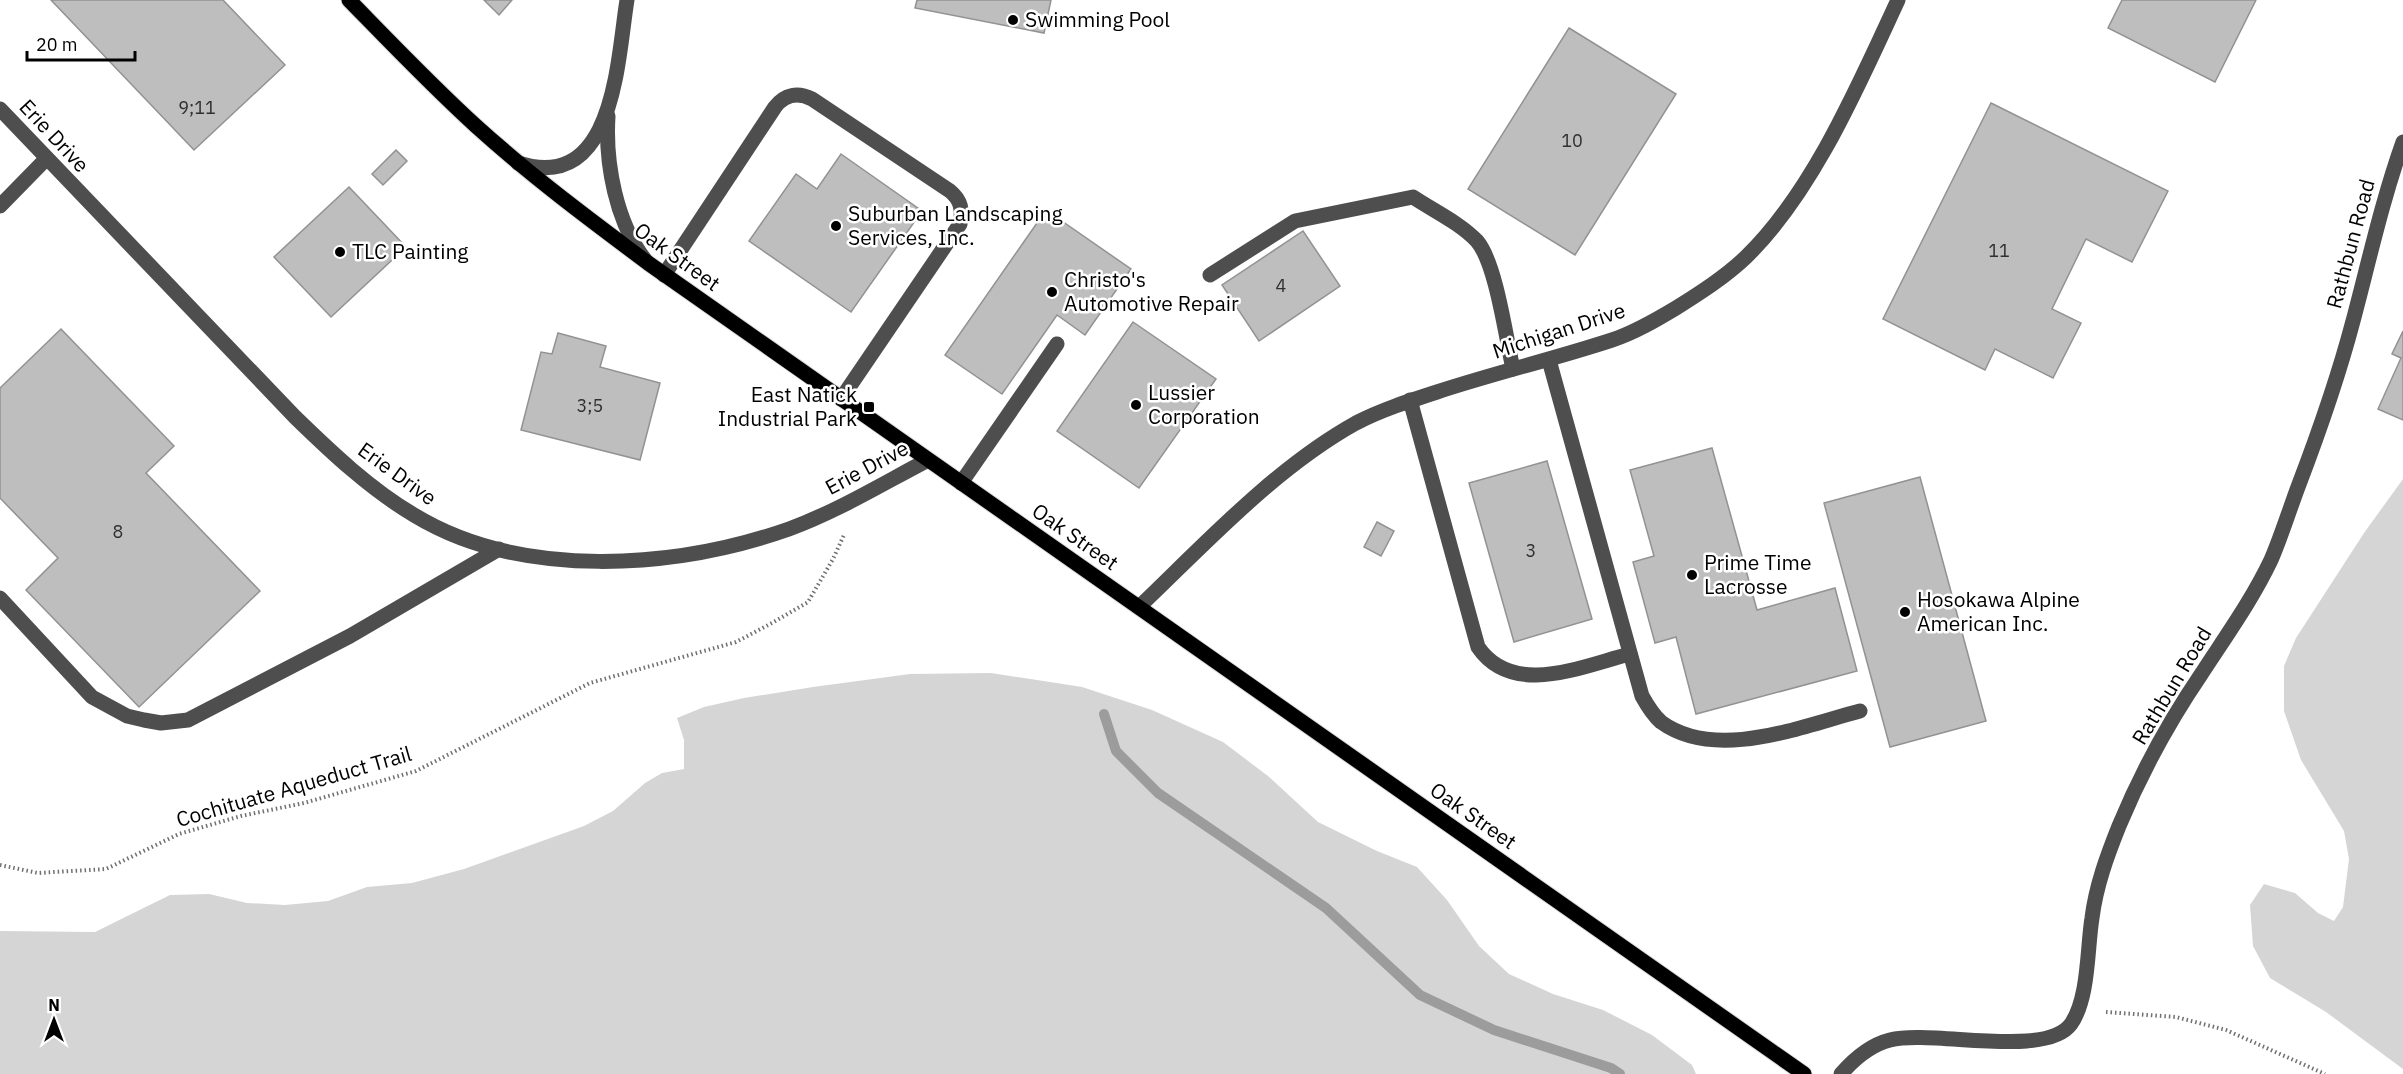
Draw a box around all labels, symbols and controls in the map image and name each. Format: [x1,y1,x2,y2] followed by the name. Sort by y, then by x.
[1025,5,1170,33] place label: Swimming Pool
[1006,13,1020,27] marker: Swimming Pool
[27,24,135,62] scale bar
[36,33,78,56] text: 20 m
[14,93,96,178] street label: Erie Drive
[178,96,216,119] house number: 9;11
[1561,129,1583,152] house number: 10
[2319,176,2381,312] street label: Rathbun Road
[848,199,1063,251] place label: Suburban Landscaping Services, Inc.
[629,216,726,297] street label: Oak Street
[829,219,843,233] marker: Suburban Landscaping Services, Inc.
[352,237,468,265] place label: TLC Painting
[1988,239,2010,262] house number: 11
[333,245,347,259] marker: TLC Painting
[1064,265,1239,317] place label: Christo's Automotive Repair
[1276,274,1287,297] house number: 4
[1045,285,1059,299] marker: Christo's Automotive Repair
[1489,295,1629,365] street label: Michigan Drive
[1148,378,1260,430] place label: Lussier Corporation
[718,380,857,432] place label: East Natick Industrial Park
[577,394,603,417] house number: 3;5
[1129,398,1143,412] marker: Lussier Corporation
[862,400,876,414] marker: East Natick Industrial Park
[820,434,913,501] street label: Erie Drive
[353,435,442,511] street label: Erie Drive
[1027,496,1124,576] street label: Oak Street
[113,520,123,543] house number: 8
[1526,539,1536,562] house number: 3
[1704,548,1811,600] place label: Prime Time Lacrosse
[1685,568,1699,582] marker: Prime Time Lacrosse
[1917,585,2080,637] place label: Hosokawa Alpine American Inc.
[1898,605,1912,619] marker: Hosokawa Alpine American Inc.
[2125,621,2217,750] street label: Rathbun Road
[173,739,415,833] street label: Cochituate Aqueduct Trail
[1425,775,1522,855] street label: Oak Street
[24,990,84,1050] north arrow
[48,995,60,1015] text: N

